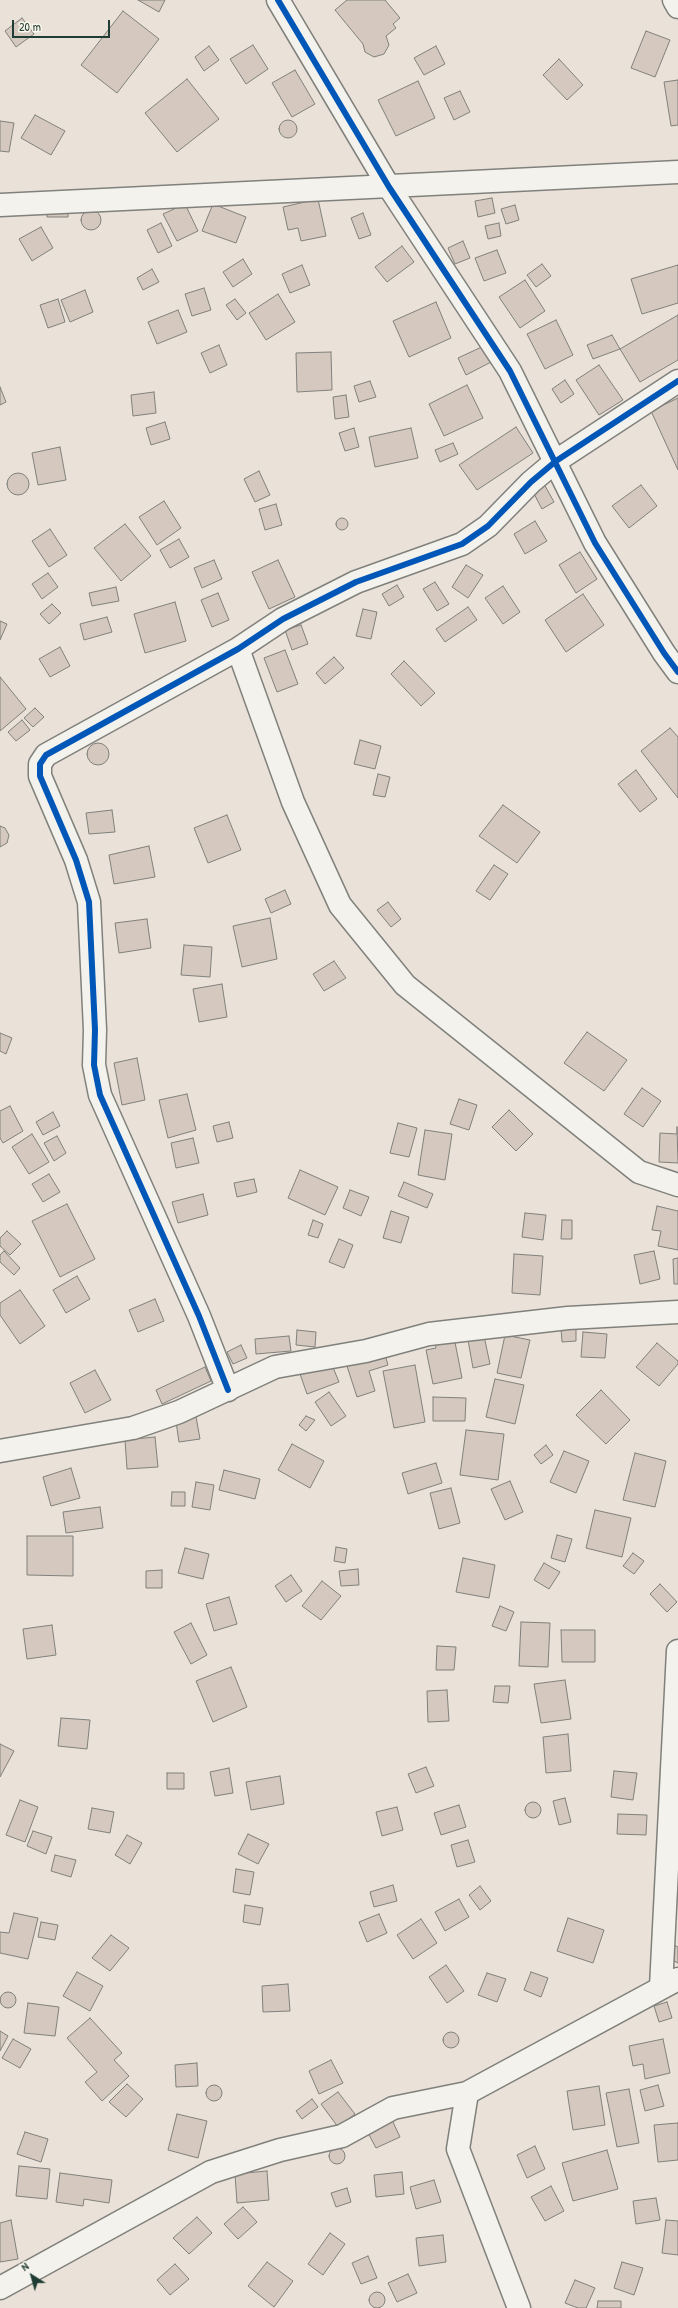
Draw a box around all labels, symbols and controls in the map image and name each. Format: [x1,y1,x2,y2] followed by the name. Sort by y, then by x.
[14,12,112,38] scale bar
[19,18,41,35] text: 20 m
[12,2256,52,2296] north arrow
[18,2259,31,2274] text: N

